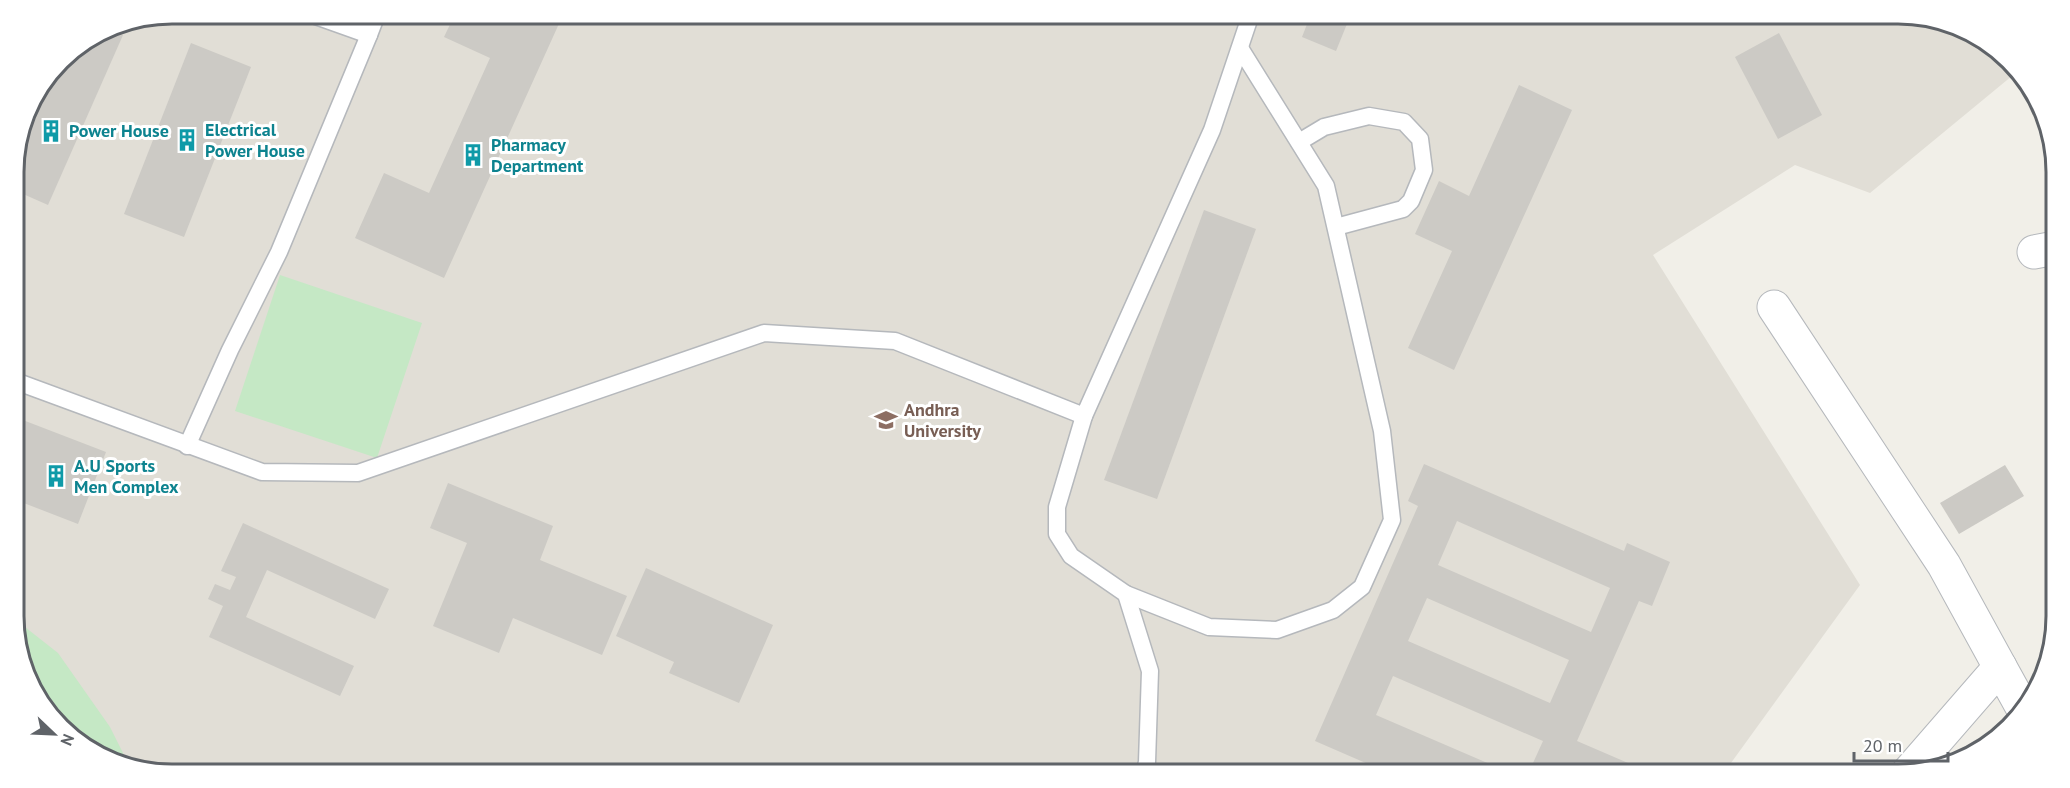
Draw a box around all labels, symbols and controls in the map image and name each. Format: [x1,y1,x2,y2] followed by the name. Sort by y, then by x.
[38,118,64,144] building icon: Power House
[205,118,305,162] place label: Electrical Power House
[69,119,169,142] place label: Power House
[174,127,200,153] building icon: Electrical Power House
[491,133,584,177] place label: Pharmacy Department
[460,142,486,168] building icon: Pharmacy Department
[904,398,981,442] place label: Andhra University
[873,407,899,433] school or university icon: Andhra University
[74,454,179,498] place label: A.U Sports Men Complex
[43,463,69,489] building icon: A.U Sports Men Complex
[24,704,84,764] north arrow
[1854,725,1948,763] scale bar
[57,731,79,749] text: N
[1863,734,1902,757] text: 20 m

